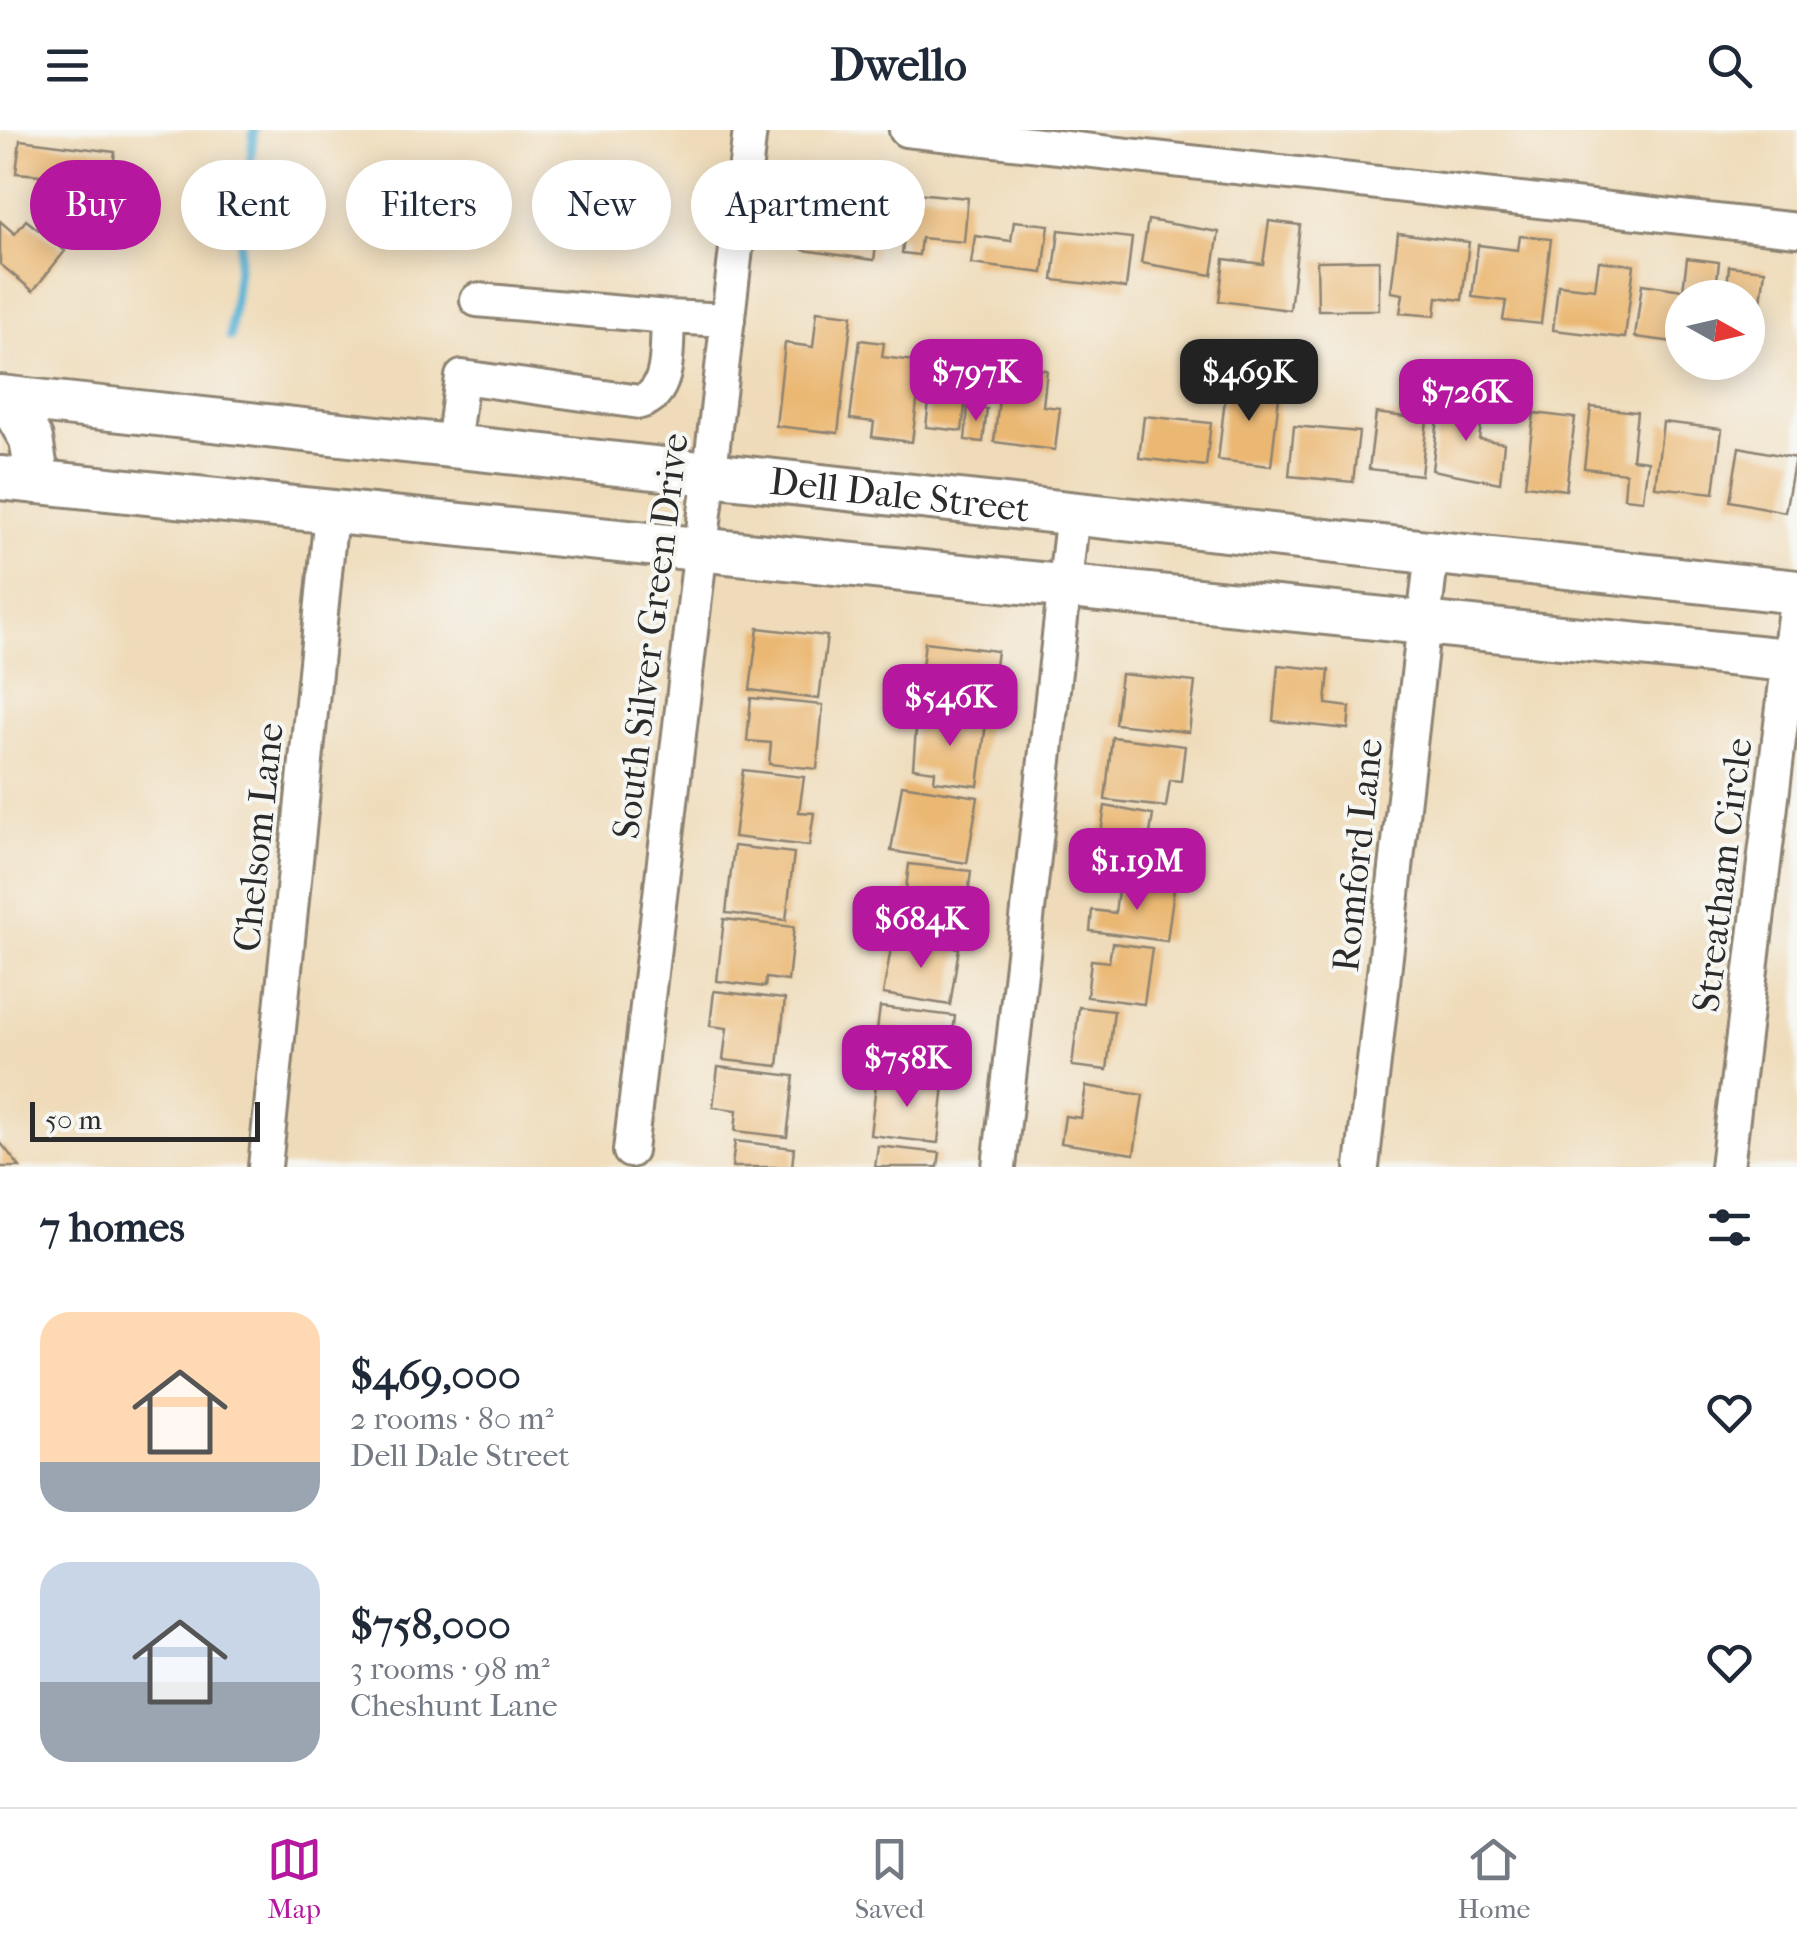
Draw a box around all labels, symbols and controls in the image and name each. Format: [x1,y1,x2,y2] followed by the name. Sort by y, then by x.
[40,38,95,93] icon: menu
[1702,38,1757,93] icon: search
[830,39,967,92] text: Dwello
[30,160,161,250] chip: Buy
[181,160,326,250] chip: Rent
[346,160,512,250] chip: Filters
[532,160,671,250] chip: New
[691,160,925,250] chip: Apartment
[1665,280,1765,380] north arrow
[1665,280,1765,380] map controls
[906,339,1046,424] pin: $797K
[1179,339,1319,424] pin: $469K
[932,353,1020,390] text: $797K
[1202,353,1296,390] text: $469K
[1396,359,1536,444] pin: $726K
[1421,373,1511,410] text: $726K
[603,431,698,842] street label: South Silver Green Drive
[768,459,1032,532] street label: Dell Dale Street
[880,664,1020,749] pin: $546K
[905,678,995,715] text: $546K
[224,720,293,954] street label: Chelsom Lane
[1683,735,1762,1015] street label: Streatham Circle
[1323,736,1392,974] street label: Romford Lane
[1056,828,1218,913] pin: $1.19M
[1091,842,1183,879] text: $1.19M
[851,886,991,971] pin: $684K
[874,900,968,937] text: $684K
[837,1025,977,1110] pin: $758K
[864,1039,950,1076] text: $758K
[30,1097,260,1141] scale bar
[45,1103,102,1136] text: 50 m
[1702,1200,1757,1255] icon: filters
[40,1203,185,1252] text: 7 homes
[350,1351,521,1400] text: $469,000
[120,1352,240,1472] icon: home
[1702,1385,1757,1440] icon: heart
[350,1400,554,1437] text: 2 rooms · 80 m²
[350,1437,570,1474] text: Dell Dale Street
[350,1601,511,1650] text: $758,000
[120,1602,240,1722] icon: home
[1702,1635,1757,1690] icon: heart
[350,1650,550,1687] text: 3 rooms · 98 m²
[350,1687,558,1724] text: Cheshunt Lane
[267,1832,322,1925] tab: Map
[855,1832,924,1925] tab: Saved
[1458,1832,1530,1925] tab: Home

